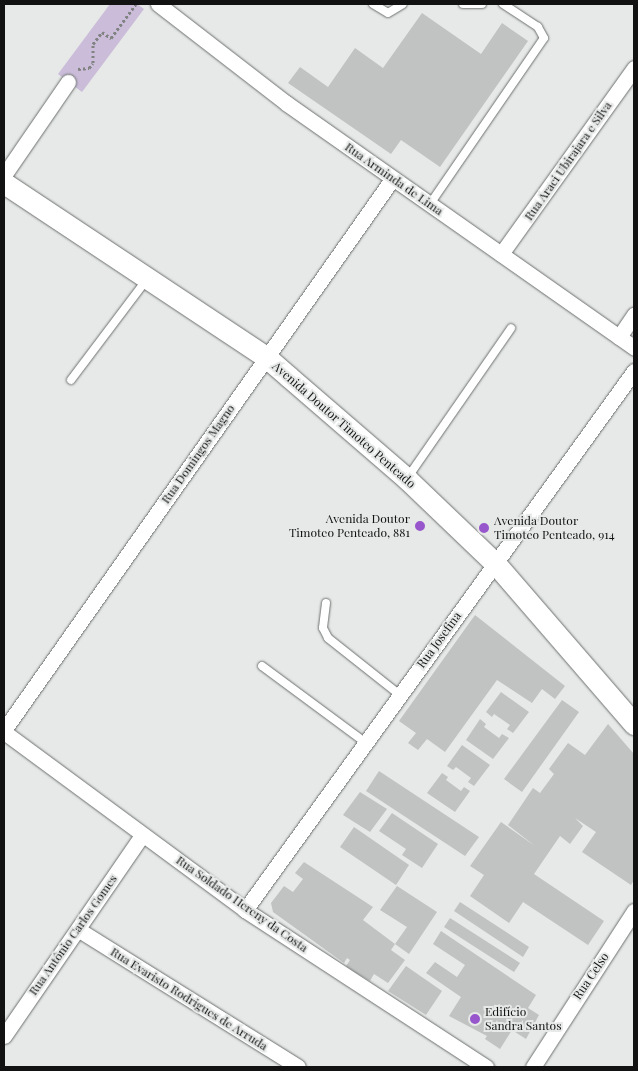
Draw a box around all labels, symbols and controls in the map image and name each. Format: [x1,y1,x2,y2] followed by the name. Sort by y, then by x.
[521,99,615,223] street label: Rua Araci Ubirajara e Silva
[342,140,446,218] street label: Rua Arminda de Lima
[269,359,419,491] street label: Avenida Doutor Timoteo Penteado
[158,402,238,506] street label: Rua Domingos Magno
[289,512,410,540] place label: Avenida Doutor Timoteo Penteado, 881
[494,514,615,542] place label: Avenida Doutor Timoteo Penteado, 914
[414,520,426,532] marker: Avenida Doutor Timoteo Penteado, 881
[478,522,490,534] marker: Avenida Doutor Timoteo Penteado, 914
[414,609,464,671] street label: Rua Josefina
[173,853,311,955] street label: Rua Soldado Hereny da Costa
[26,872,120,998] street label: Rua Antônio Carlos Gomes
[108,944,270,1054] street label: Rua Evaristo Rodrigues de Arruda
[570,950,612,1002] street label: Rua Celso
[485,1005,562,1033] place label: Edifício Sandra Santos
[469,1013,481,1025] marker: Edifício Sandra Santos

